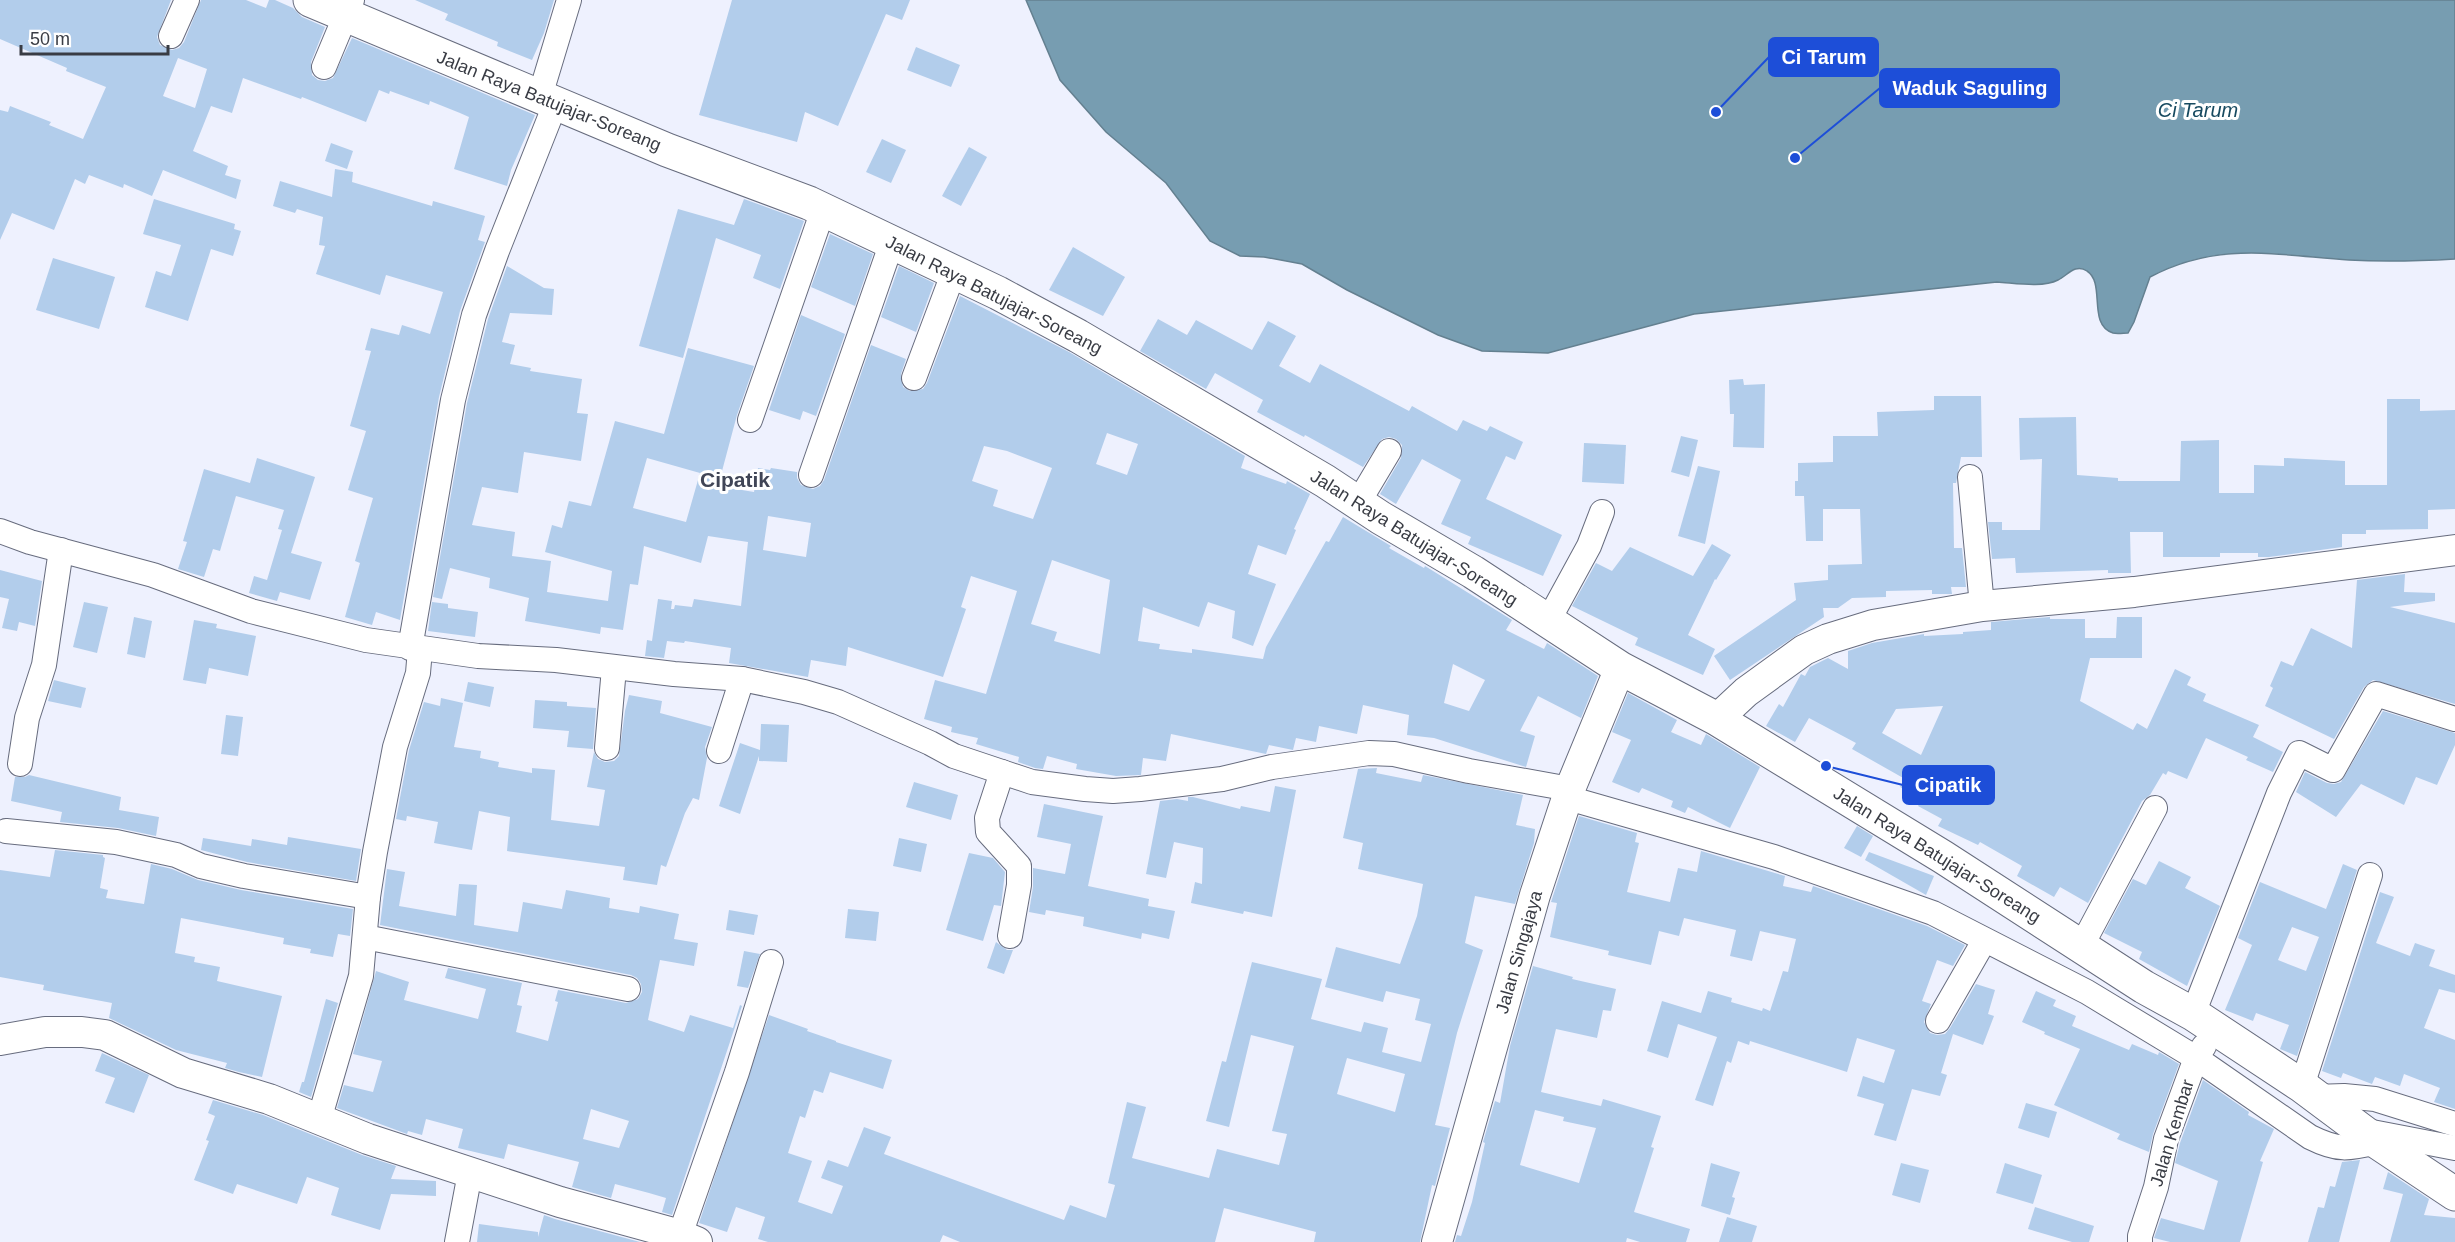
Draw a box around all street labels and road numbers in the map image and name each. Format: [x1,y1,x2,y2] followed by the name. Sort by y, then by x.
[434,47,664,155] street label: Jalan Raya Batujajar-Soreang
[882,232,1106,358] street label: Jalan Raya Batujajar-Soreang
[1307,466,1521,610] street label: Jalan Raya Batujajar-Soreang
[1830,783,2044,927] street label: Jalan Raya Batujajar-Soreang
[1492,887,1546,1016] street label: Jalan Singajaya
[2146,1077,2198,1189] street label: Jalan Kembar

